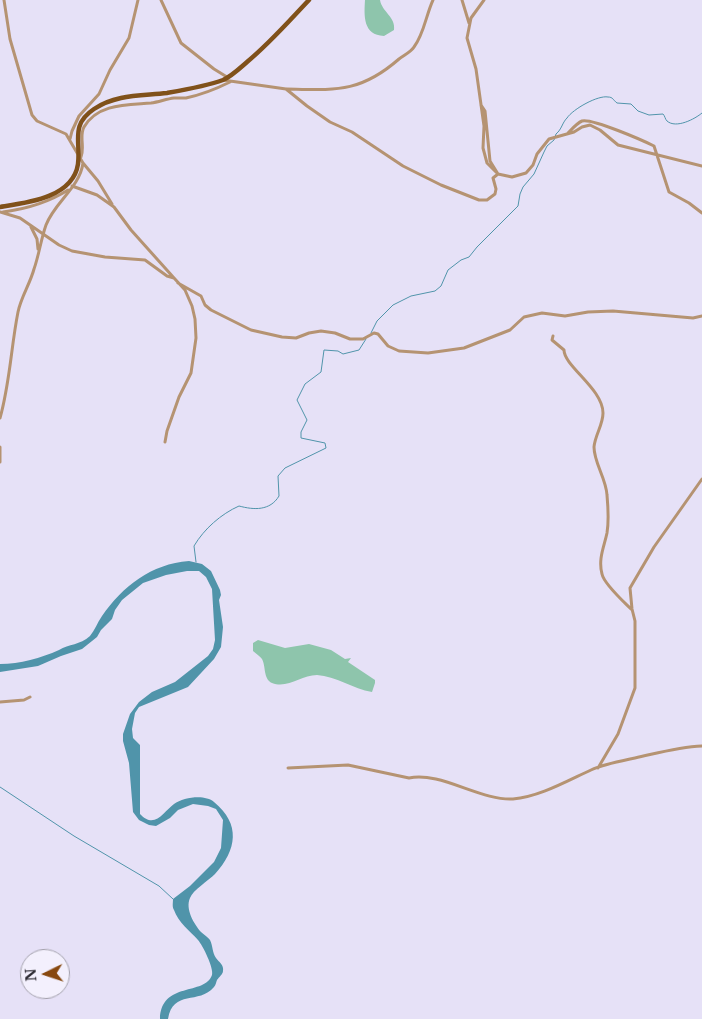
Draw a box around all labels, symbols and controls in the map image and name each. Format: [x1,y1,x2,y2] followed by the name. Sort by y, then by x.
[20,949,70,999] north arrow
[22,968,40,982] text: N

